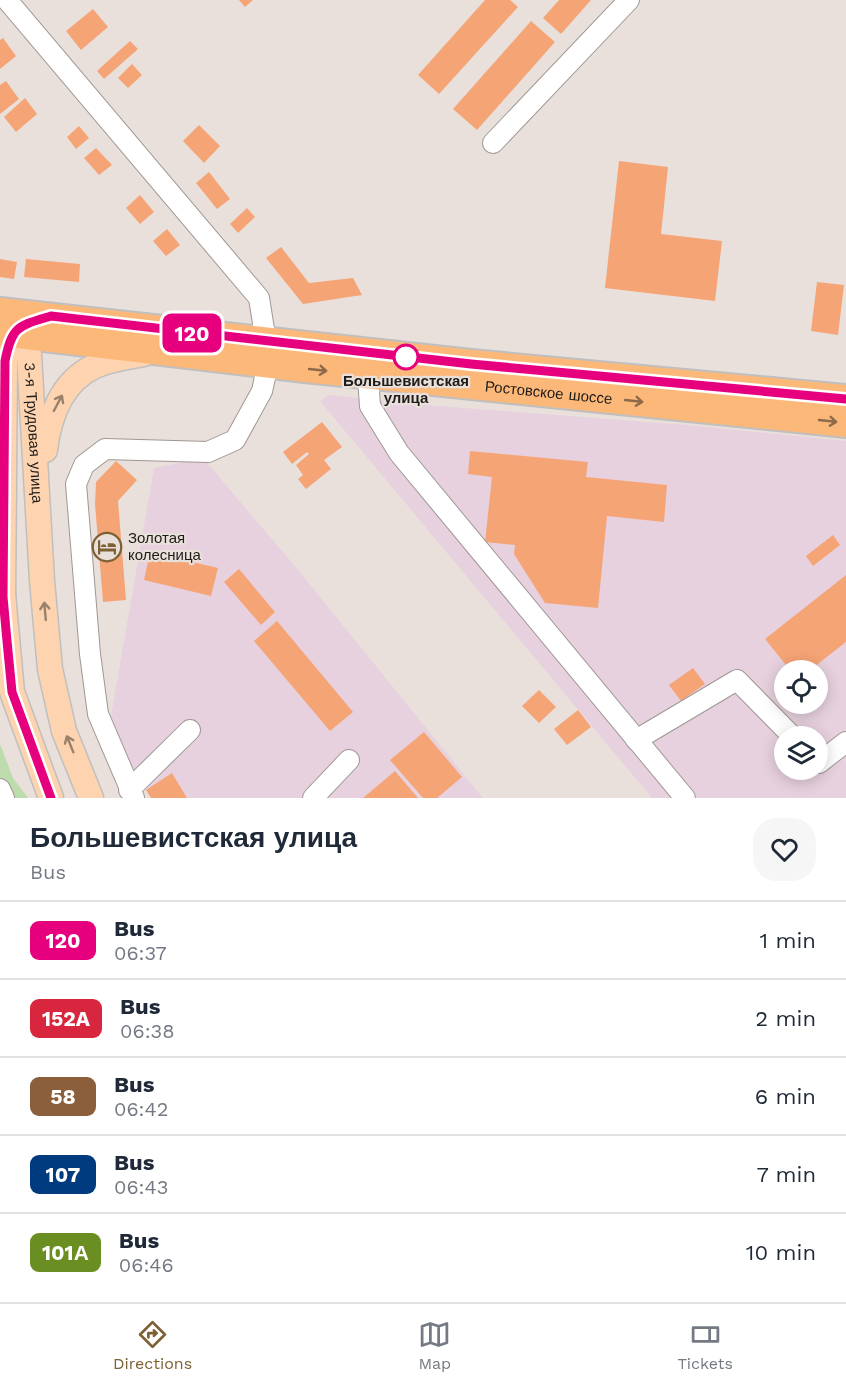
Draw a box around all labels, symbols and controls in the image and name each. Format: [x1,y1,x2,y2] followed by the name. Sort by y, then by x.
[158,314,226,352] line badge: 120
[174,321,210,346] text: 120
[393,344,419,370] marker: Большевистская улица
[20,362,47,504] street label: 3-я Трудовая улица
[307,364,327,375] one-way arrow
[343,372,469,407] place label: Большевистская улица
[484,377,613,408] street label: Ростовское шоссе
[53,394,65,412] one-way arrow
[624,396,644,407] one-way arrow
[818,416,838,427] one-way arrow
[128,529,202,564] place label: Золотая колесница
[91,531,123,563] hotel icon: Золотая колесница
[39,601,50,621] one-way arrow
[774,660,828,780] map controls
[774,660,828,714] button: locate
[774,726,828,780] button: layers
[63,735,74,753] one-way arrow
[753,818,816,881] button: heart
[30,821,357,854] text: Большевистская улица
[30,860,66,884] text: Bus
[114,916,154,941] text: Bus
[45,928,81,953] text: 120
[759,928,816,953] text: 1 min
[114,941,167,965] text: 06:37
[120,994,160,1019] text: Bus
[42,1006,90,1031] text: 152A
[755,1006,816,1031] text: 2 min
[120,1019,175,1043] text: 06:38
[114,1072,154,1097] text: Bus
[50,1084,76,1109] text: 58
[755,1084,816,1109] text: 6 min
[114,1097,168,1121] text: 06:42
[114,1150,154,1175] text: Bus
[46,1162,80,1187] text: 107
[756,1162,816,1187] text: 7 min
[114,1175,168,1199] text: 06:43
[119,1228,159,1253] text: Bus
[42,1240,89,1265] text: 101А
[746,1240,816,1265] text: 10 min
[119,1253,174,1277] text: 06:46
[113,1318,192,1373] tab: Directions
[418,1318,451,1373] tab: Map
[677,1318,733,1373] tab: Tickets

